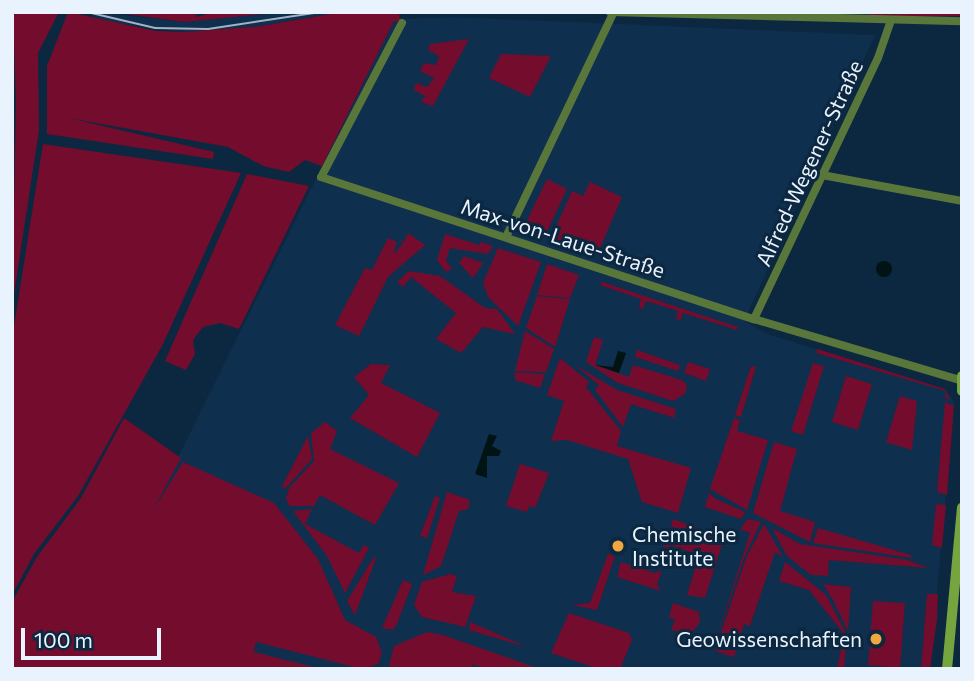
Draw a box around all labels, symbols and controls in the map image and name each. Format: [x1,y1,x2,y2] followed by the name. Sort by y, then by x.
[750,56,868,270] street label: Alfred-Wegener-Straße
[458,193,668,283] street label: Max-von-Laue-Straße
[632,521,736,571] place label: Chemische Institute
[610,538,626,554] marker: Chemische Institute
[24,614,164,658] scale bar
[676,626,862,652] place label: Geowissenschaften
[34,627,93,652] text: 100 m
[868,631,884,647] marker: Geowissenschaften

